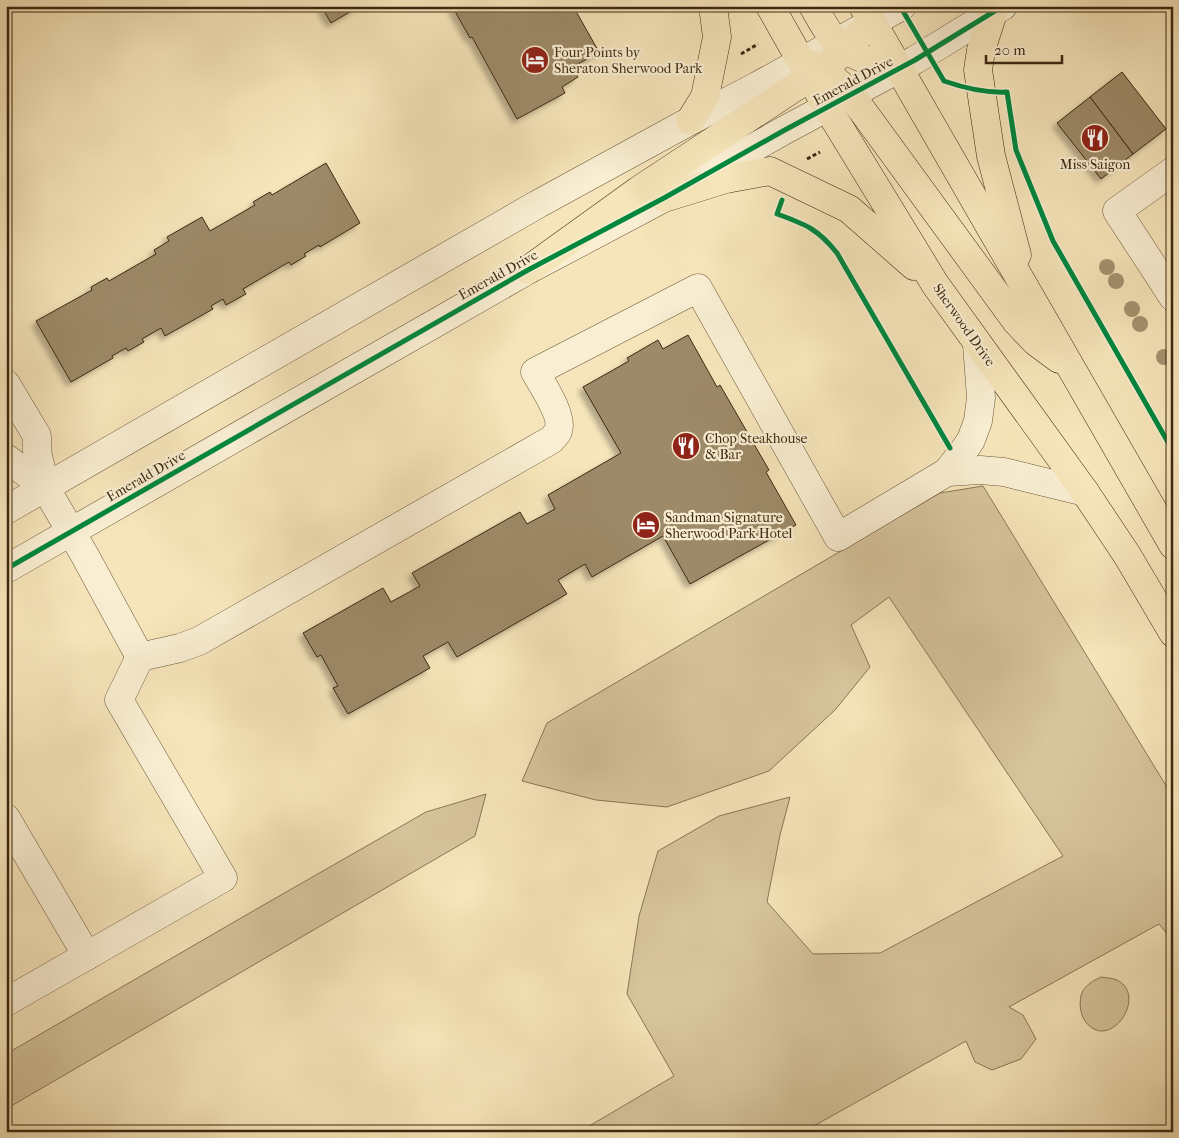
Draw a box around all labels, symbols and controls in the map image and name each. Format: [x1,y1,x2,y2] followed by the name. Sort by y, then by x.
[986,32,1063,64] scale bar
[994,41,1026,59] text: 20 m
[554,44,703,77] place label: Four Points by Sheraton Sherwood Park
[520,45,550,75] hotel icon: Four Points by Sheraton Sherwood Park
[810,53,896,109] street label: Emerald Drive
[1080,123,1110,153] restaurant icon: Miss Saigon
[1060,156,1130,173] place label: Miss Saigon
[455,246,541,304] street label: Emerald Drive
[929,280,999,370] street label: Sherwood Drive
[705,430,808,463] place label: Chop Steakhouse & Bar
[671,431,701,461] restaurant icon: Chop Steakhouse & Bar
[104,447,188,505] street label: Emerald Drive
[665,509,793,542] place label: Sandman Signature Sherwood Park Hotel
[631,510,661,540] hotel icon: Sandman Signature Sherwood Park Hotel

